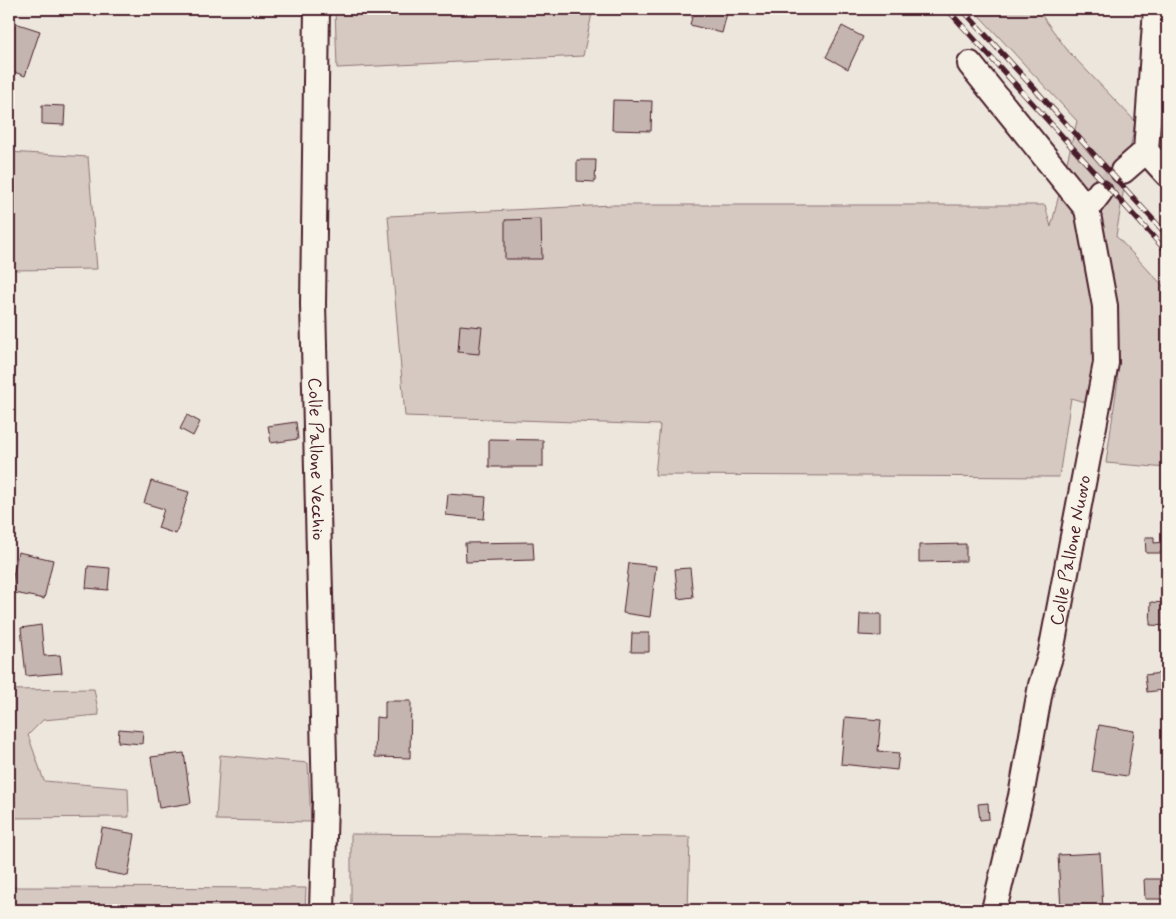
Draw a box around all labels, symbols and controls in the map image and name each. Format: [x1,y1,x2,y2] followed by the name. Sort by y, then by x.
[302,377,331,541] street label: Colle Pallone Vecchio
[1044,473,1097,628] street label: Colle Pallone Nuovo

